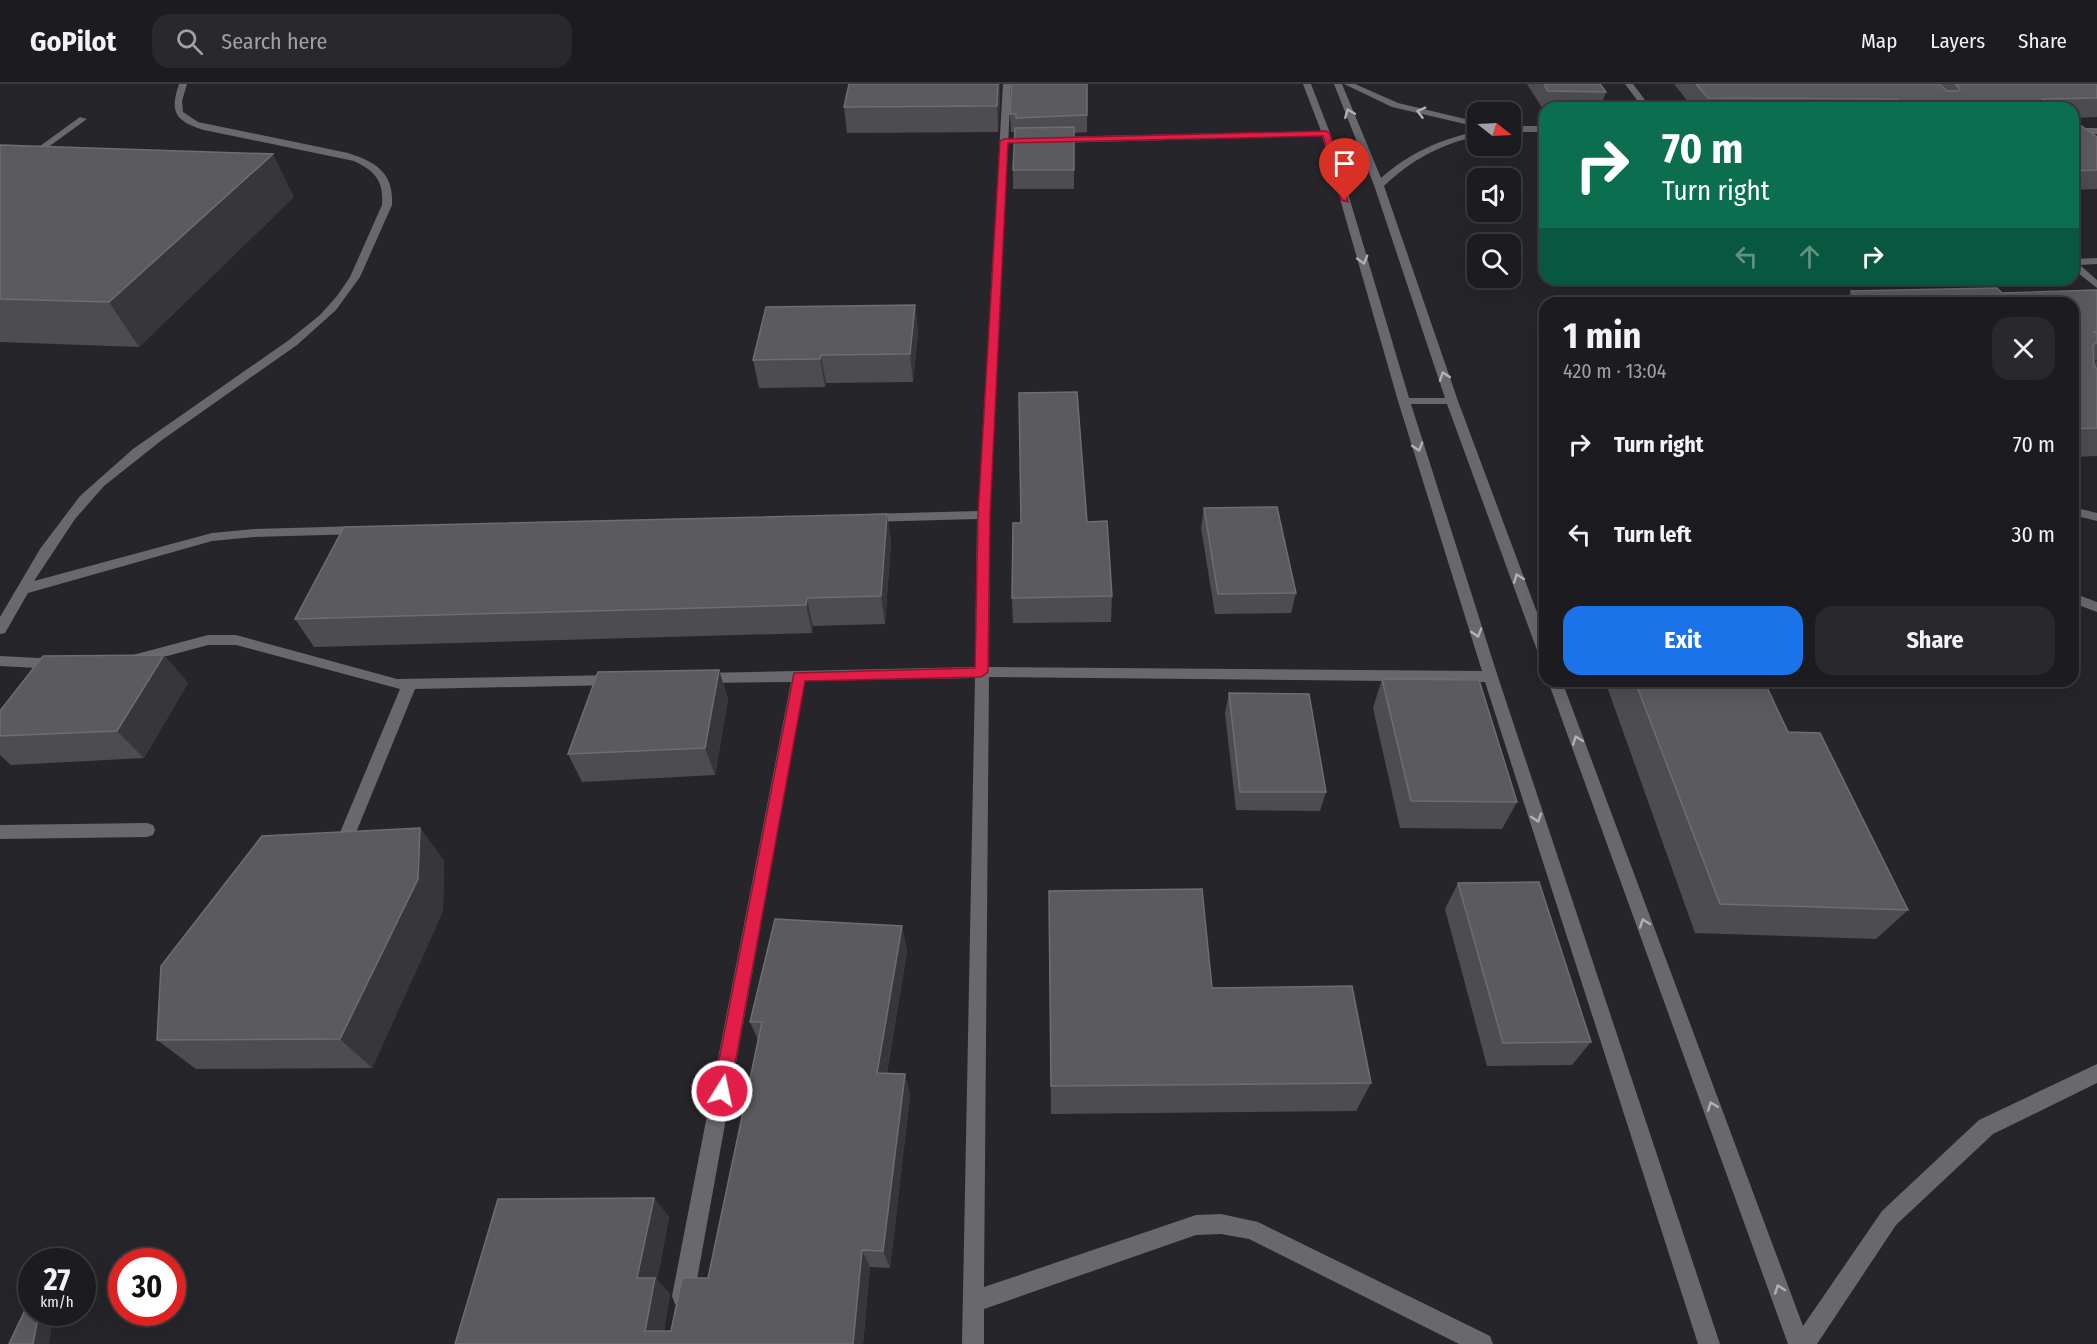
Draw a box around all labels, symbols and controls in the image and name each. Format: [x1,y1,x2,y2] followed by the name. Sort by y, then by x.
[152,14,572,68] search box
[30,25,116,58] text: GoPilot
[173,25,206,58] icon: search
[221,28,327,55] text: Search here
[1861,28,1897,54] text: Map
[1930,28,1985,54] text: Layers
[2018,28,2067,54] text: Share
[1467,102,1521,156] north arrow
[1467,102,1521,288] map controls
[1416,107,1426,119] one-way arrow
[1344,108,1357,119] one-way arrow
[1662,124,1743,174] text: 70 m
[1563,126,1641,204] icon: right
[1319,138,1370,200] pin
[1328,147,1361,180] icon: arrive
[1467,168,1521,222] button: sound
[1662,175,1770,207] text: Turn right
[1467,234,1521,288] button: search
[1730,240,1763,273] icon: left
[1793,240,1826,273] icon: ahead
[1856,240,1889,273] icon: right
[1356,254,1368,265] one-way arrow
[1563,314,1641,358] text: 1 min
[1992,317,2055,380] button: close
[1563,359,1667,383] text: 420 m · 13:04
[1438,371,1451,381] one-way arrow
[1563,428,1596,461] icon: right
[1614,431,1703,458] text: Turn right
[2013,431,2055,458] text: 70 m
[1411,441,1423,452] one-way arrow
[1563,518,1596,551] icon: left
[1614,521,1692,548] text: Turn left
[2012,521,2055,548] text: 30 m
[1512,574,1525,584] one-way arrow
[1563,606,1803,675] button: Exit
[1815,606,2055,675] button: Share
[1470,627,1482,638] one-way arrow
[1572,735,1584,746] one-way arrow
[1530,812,1542,823] one-way arrow
[1639,918,1652,929] one-way arrow
[690,1059,754,1123] position arrow
[1706,1101,1719,1112] one-way arrow
[108,1248,186,1326] speed limit sign: 30
[44,1262,70,1298] text: 27
[1773,1284,1786,1295] one-way arrow
[40,1293,74,1311] text: km/h

